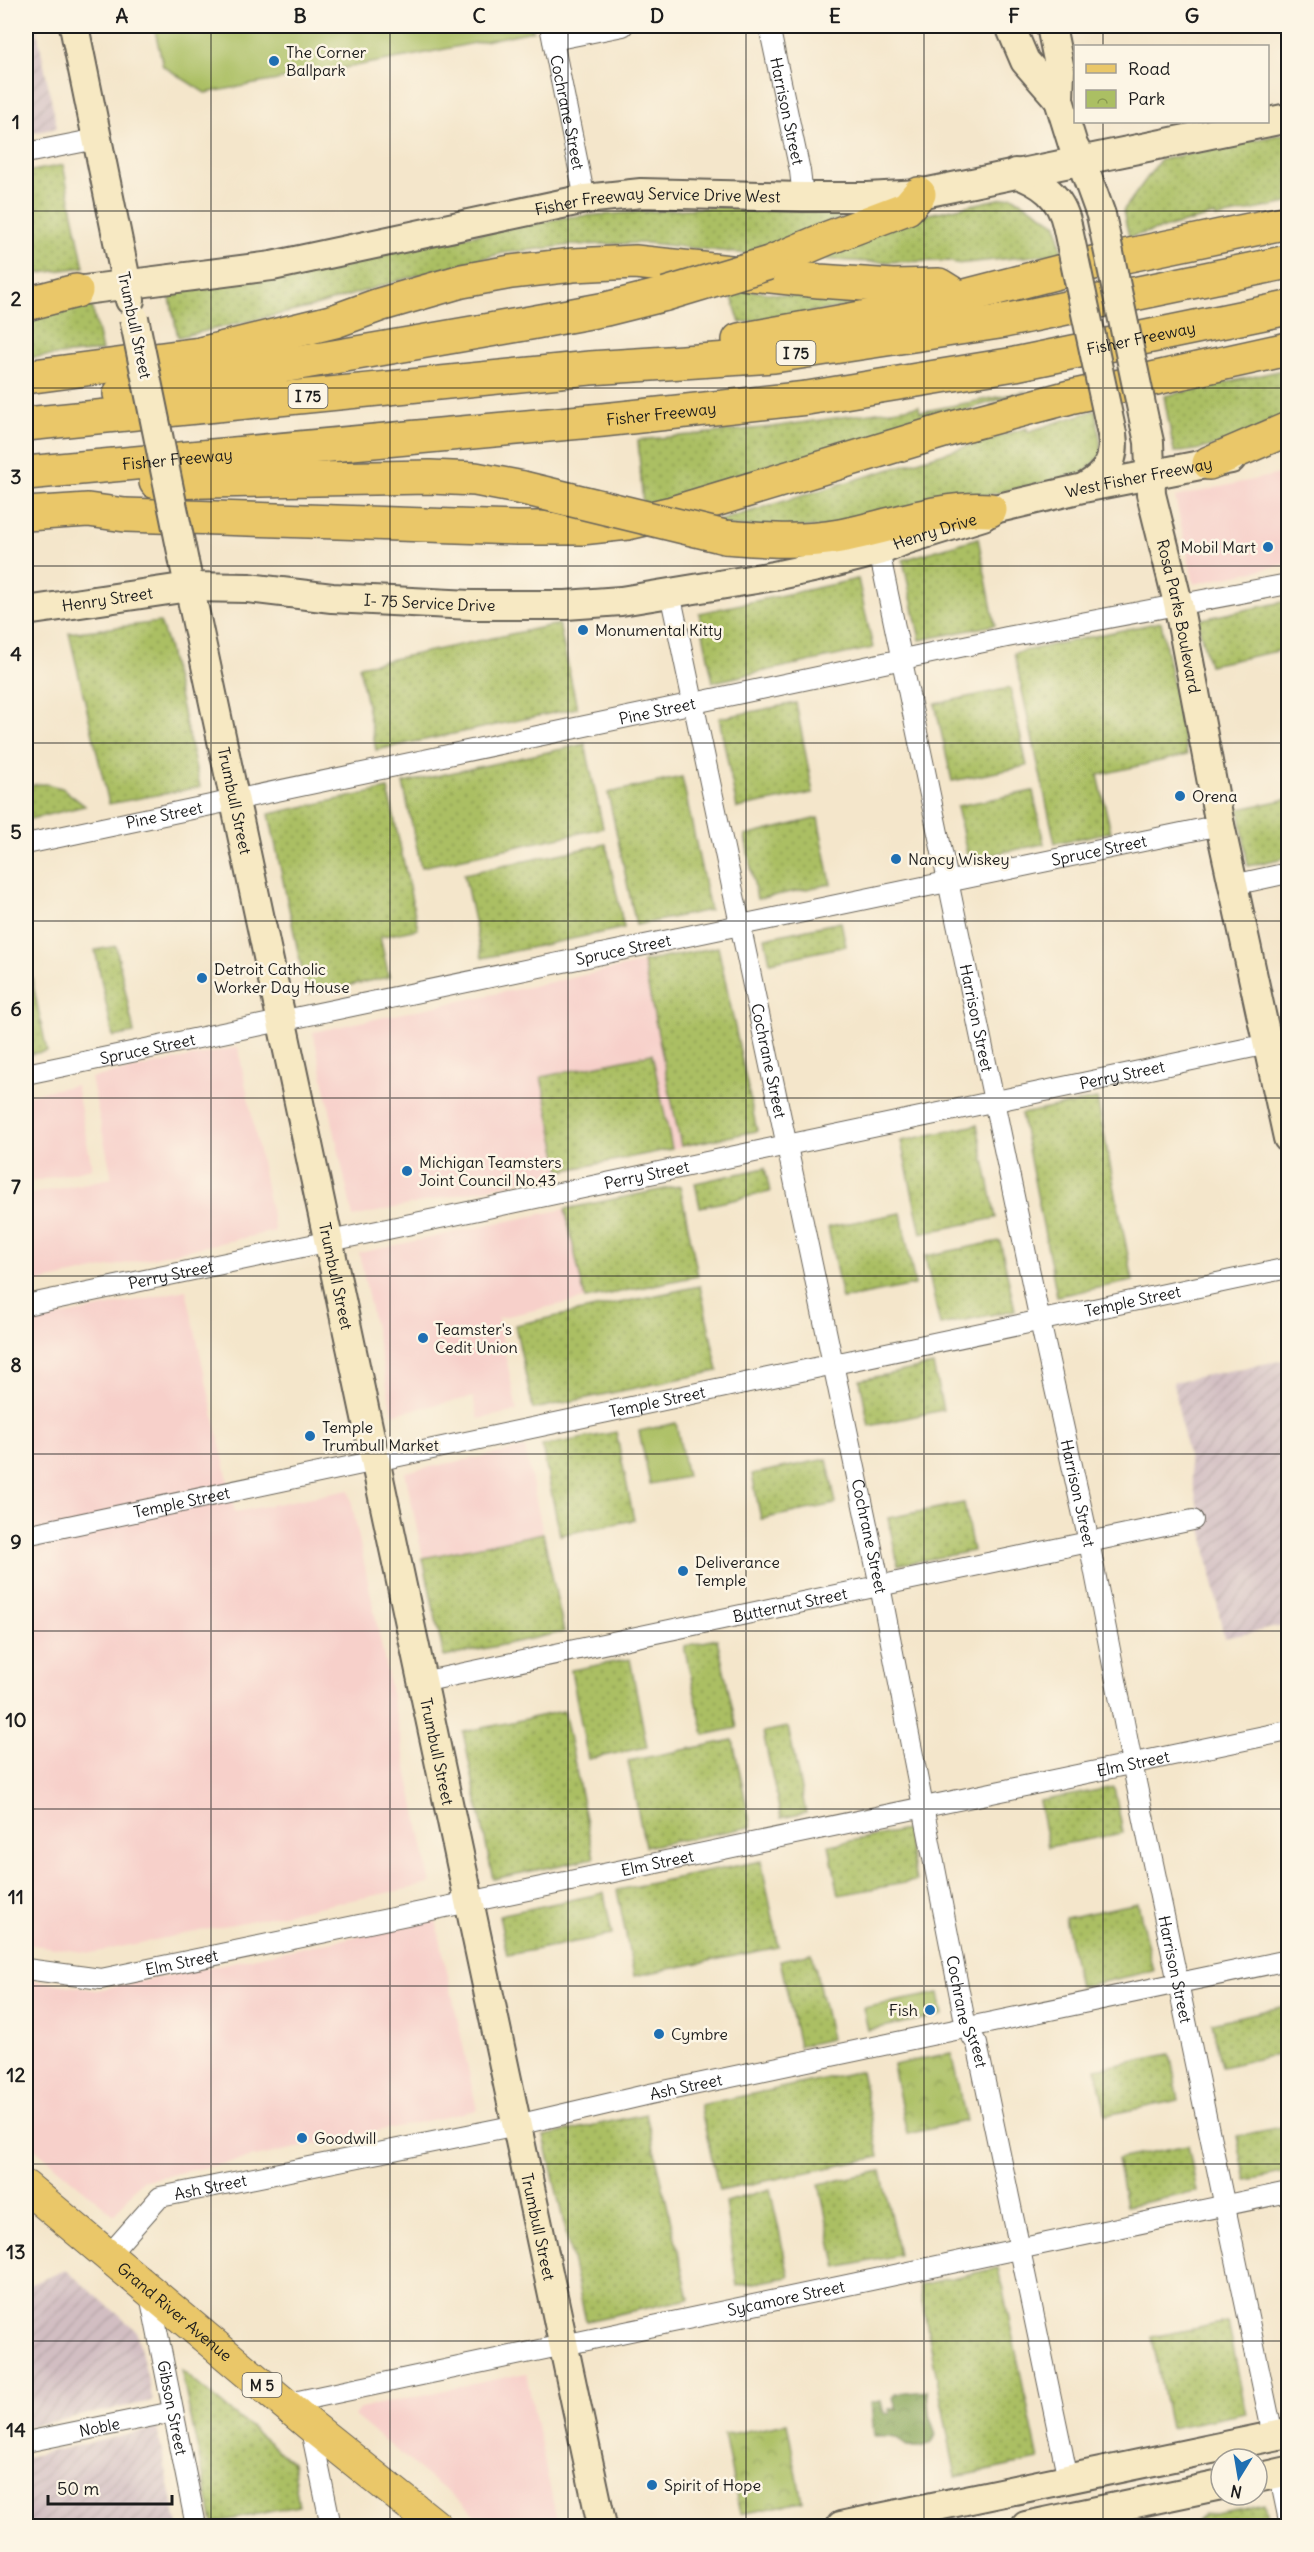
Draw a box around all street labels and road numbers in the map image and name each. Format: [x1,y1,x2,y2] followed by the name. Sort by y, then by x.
[546,53,589,172] street label: Cochrane Street
[766,55,809,167] street label: Harrison Street
[533,183,781,219] street label: Fisher Freeway Service Drive West
[114,270,156,381] street label: Trumbull Street
[1085,317,1197,359] street label: Fisher Freeway
[776,341,816,365] road number: I 75
[288,384,328,408] road number: I 75
[605,398,717,430] street label: Fisher Freeway
[121,444,233,474] street label: Fisher Freeway
[1063,453,1214,502] street label: West Fisher Freeway
[890,509,979,554] street label: Henry Drive
[1153,537,1205,695] street label: Rosa Parks Boulevard
[60,582,154,616] street label: Henry Street
[363,590,495,615] street label: I- 75 Service Drive
[617,693,698,729] street label: Pine Street
[214,745,256,857] street label: Trumbull Street
[124,797,205,833] street label: Pine Street
[1049,830,1149,870] street label: Spruce Street
[574,930,673,969] street label: Spruce Street
[956,962,998,1074] street label: Harrison Street
[747,1001,791,1120] street label: Cochrane Street
[98,1029,197,1068] street label: Spruce Street
[1078,1056,1167,1093] street label: Perry Street
[602,1156,691,1193] street label: Perry Street
[315,1221,357,1332] street label: Trumbull Street
[127,1256,216,1293] street label: Perry Street
[1083,1281,1183,1321] street label: Temple Street
[607,1381,708,1421] street label: Temple Street
[1057,1438,1100,1549] street label: Harrison Street
[848,1477,891,1596] street label: Cochrane Street
[132,1482,232,1522] street label: Temple Street
[731,1583,849,1626] street label: Butternut Street
[416,1696,458,1807] street label: Trumbull Street
[1095,1746,1172,1781] street label: Elm Street
[619,1845,696,1880] street label: Elm Street
[1154,1914,1196,2026] street label: Harrison Street
[144,1945,220,1979] street label: Elm Street
[942,1954,992,2070] street label: Cochrane Street
[648,2069,724,2104] street label: Ash Street
[172,2170,249,2204] street label: Ash Street
[517,2171,560,2283] street label: Trumbull Street
[113,2258,236,2365] street label: Grand River Avenue
[725,2276,847,2320] street label: Sycamore Street
[153,2359,192,2457] street label: Gibson Street
[242,2373,282,2397] road number: M 5
[77,2413,122,2441] street label: Noble

